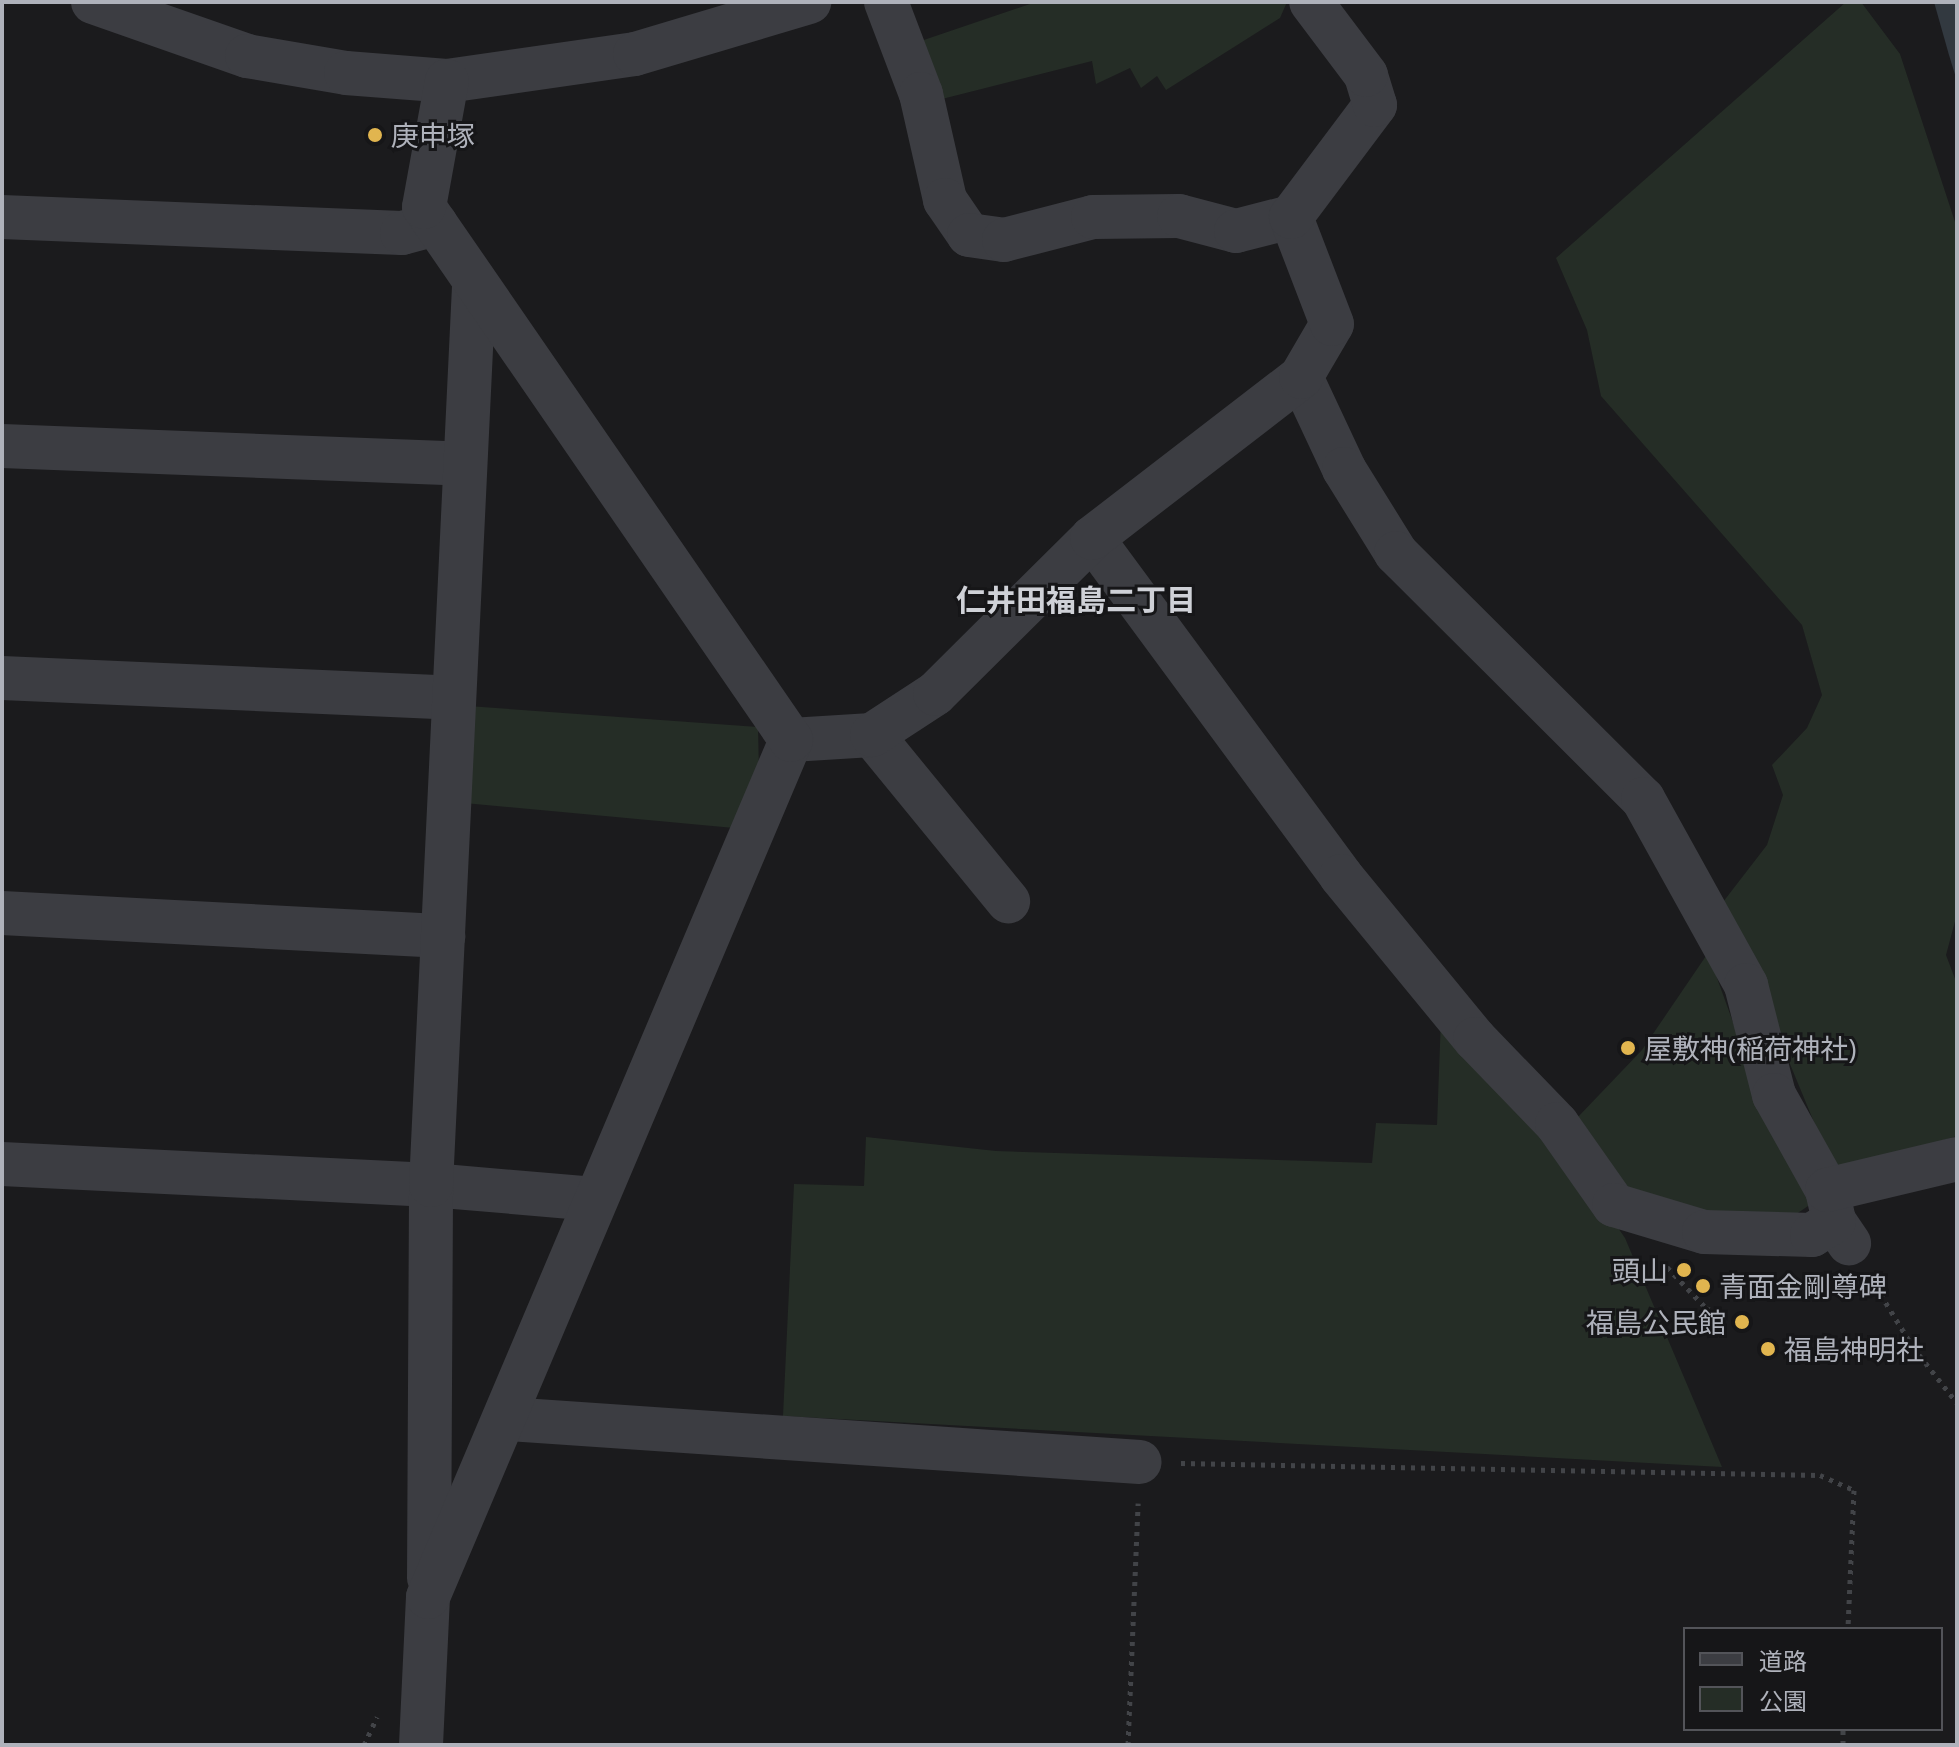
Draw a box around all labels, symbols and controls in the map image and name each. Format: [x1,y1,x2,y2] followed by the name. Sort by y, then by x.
[391,118,475,152] place label: 庚申塚
[366,126,384,144] marker: 庚申塚
[956,582,1196,618] district label: 仁井田福島二丁目
[1644,1031,1857,1065] place label: 屋敷神(稲荷神社)
[1619,1039,1637,1057] marker: 屋敷神(稲荷神社)
[1612,1253,1668,1287] place label: 頭山
[1675,1261,1693,1279] marker: 頭山
[1719,1269,1887,1303] place label: 青面金剛尊碑
[1694,1277,1712,1295] marker: 青面金剛尊碑
[1586,1305,1726,1339] place label: 福島公民館
[1733,1313,1751,1331] marker: 福島公民館
[1784,1332,1924,1366] place label: 福島神明社
[1759,1340,1777,1358] marker: 福島神明社
[1683,1627,1943,1731] legend
[1759,1644,1807,1677] text: 道路
[1759,1684,1807,1717] text: 公園

